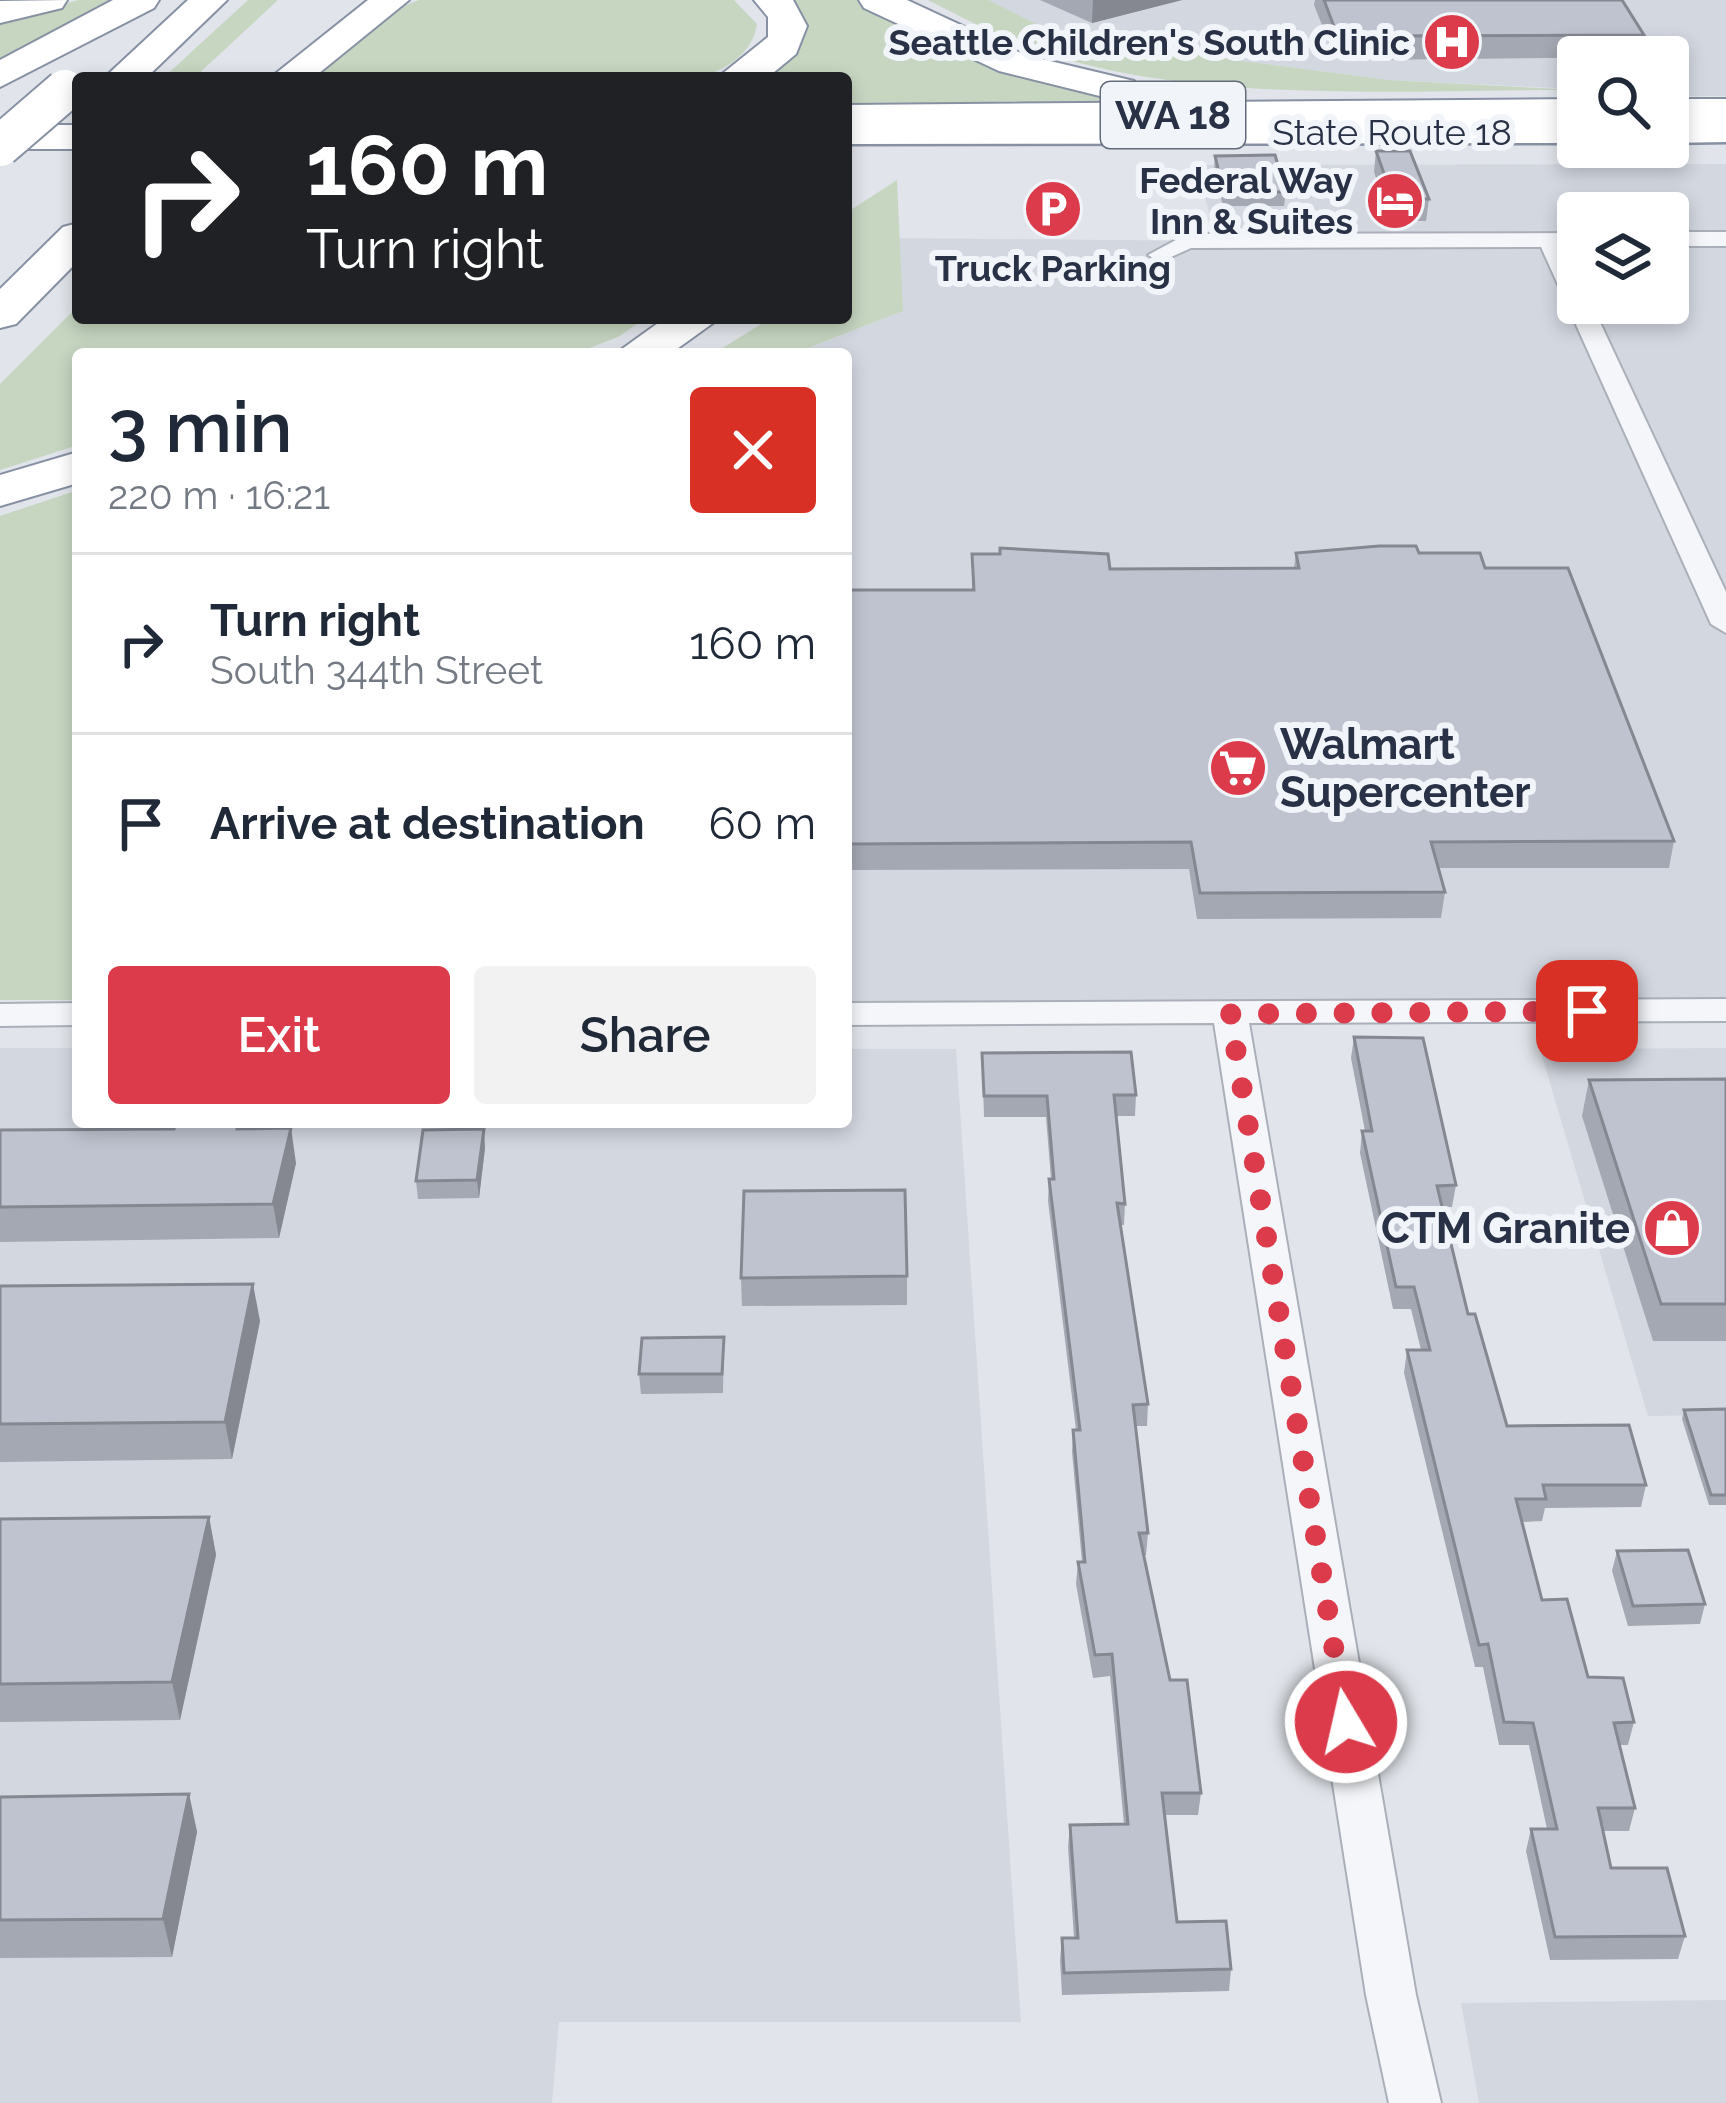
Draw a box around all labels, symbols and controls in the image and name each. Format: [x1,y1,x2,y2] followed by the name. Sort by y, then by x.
[1421,11,1483,73] hospital icon: Seattle Children's South Clinic
[888,21,1410,63] place label: Seattle Children's South Clinic
[1557,36,1689,324] map controls
[1557,36,1689,168] button: search
[1101,82,1245,148] road number: WA 18
[1272,111,1512,153] street label: State Route 18
[306,116,548,215] text: 160 m
[108,120,264,276] icon: right
[1139,159,1353,242] place label: Federal Way Inn & Suites
[1364,170,1426,232] hotel icon: Federal Way Inn & Suites
[1022,178,1084,240] parking icon: Truck Parking
[1557,192,1689,324] button: layers
[306,217,544,281] text: Turn right
[935,247,1171,289] place label: Truck Parking
[108,384,292,469] text: 3 min
[690,387,816,513] button: close
[108,472,330,518] text: 220 m · 16:21
[210,594,420,647] text: Turn right
[108,611,174,677] icon: right
[689,617,816,670] text: 160 m
[210,647,543,693] text: South 344th Street
[1280,720,1531,817] place label: Walmart Supercenter
[1207,737,1269,799] supermarket icon: Walmart Supercenter
[108,791,174,857] icon: arrive
[210,797,645,850] text: Arrive at destination
[708,797,816,850] text: 60 m
[1536,960,1638,1062] pin
[108,966,450,1104] button: Exit
[474,966,816,1104] button: Share
[1554,978,1620,1044] icon: arrive
[1641,1197,1703,1259] shop icon: CTM Granite
[1381,1204,1630,1253] place label: CTM Granite
[1283,1659,1409,1785] position arrow

